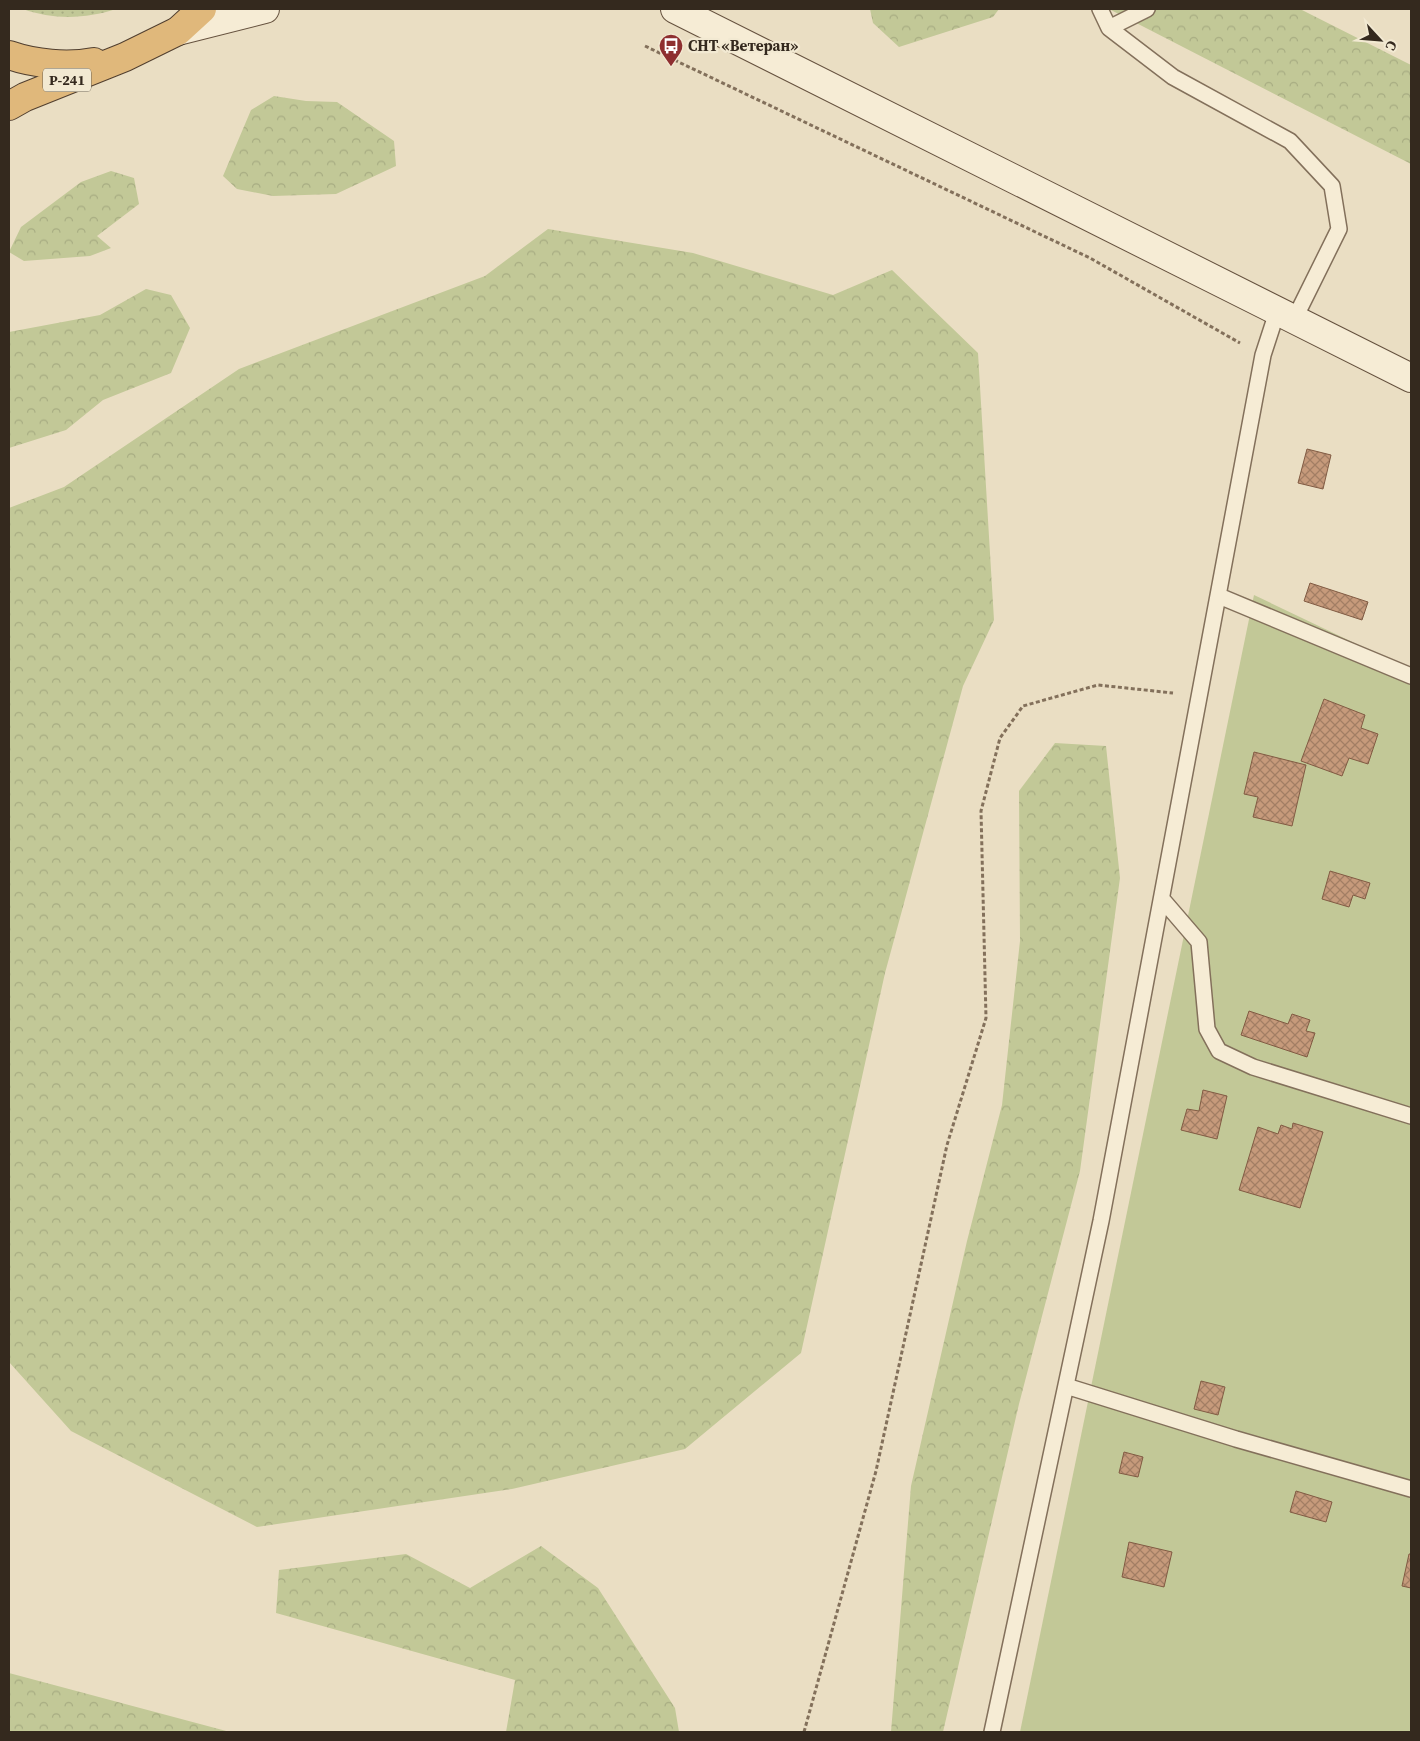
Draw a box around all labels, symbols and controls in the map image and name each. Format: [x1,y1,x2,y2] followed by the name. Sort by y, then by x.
[1355,15,1405,65] north arrow
[658,33,684,67] bus stop icon: СНТ «Ветеран»
[688,35,798,56] place label: СНТ «Ветеран»
[1381,37,1403,54] text: С
[43,68,91,92] road number: Р-241

